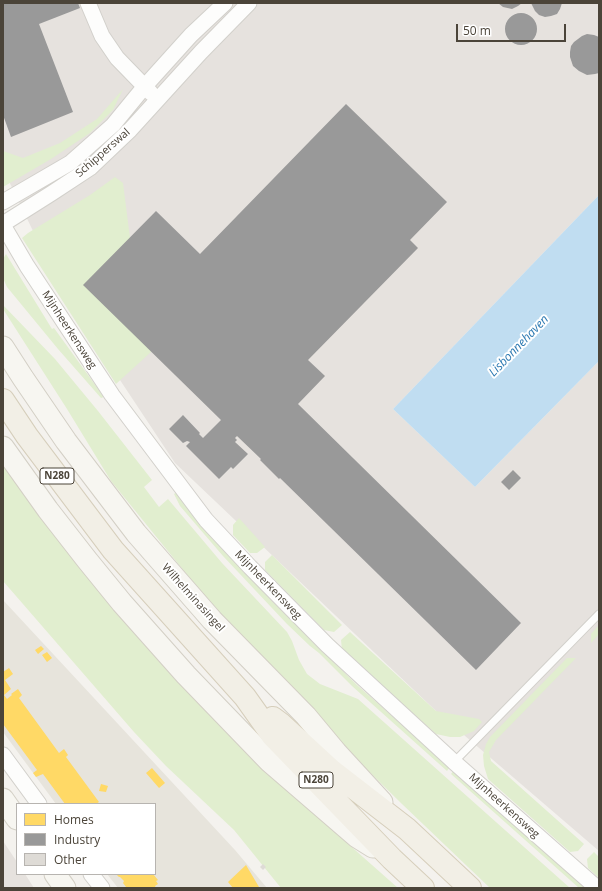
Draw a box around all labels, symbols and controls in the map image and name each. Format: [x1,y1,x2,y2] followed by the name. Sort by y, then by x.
[458,16,568,42] scale bar
[463,22,491,39] text: 50 m
[73,126,133,180] street label: Schipperswal
[39,288,99,372] street label: Mijnheerkensweg
[486,312,552,380] water label: Lisbonnehaven
[40,468,74,484] road number: N280
[232,548,304,622] street label: Mijnheerkensweg
[159,561,227,635] street label: Wilhelminasingel
[466,771,542,841] street label: Mijnheerkensweg
[299,772,333,788] road number: N280
[16,803,156,875] legend
[54,811,94,828] text: Homes
[54,831,100,848] text: Industry
[54,851,87,868] text: Other

